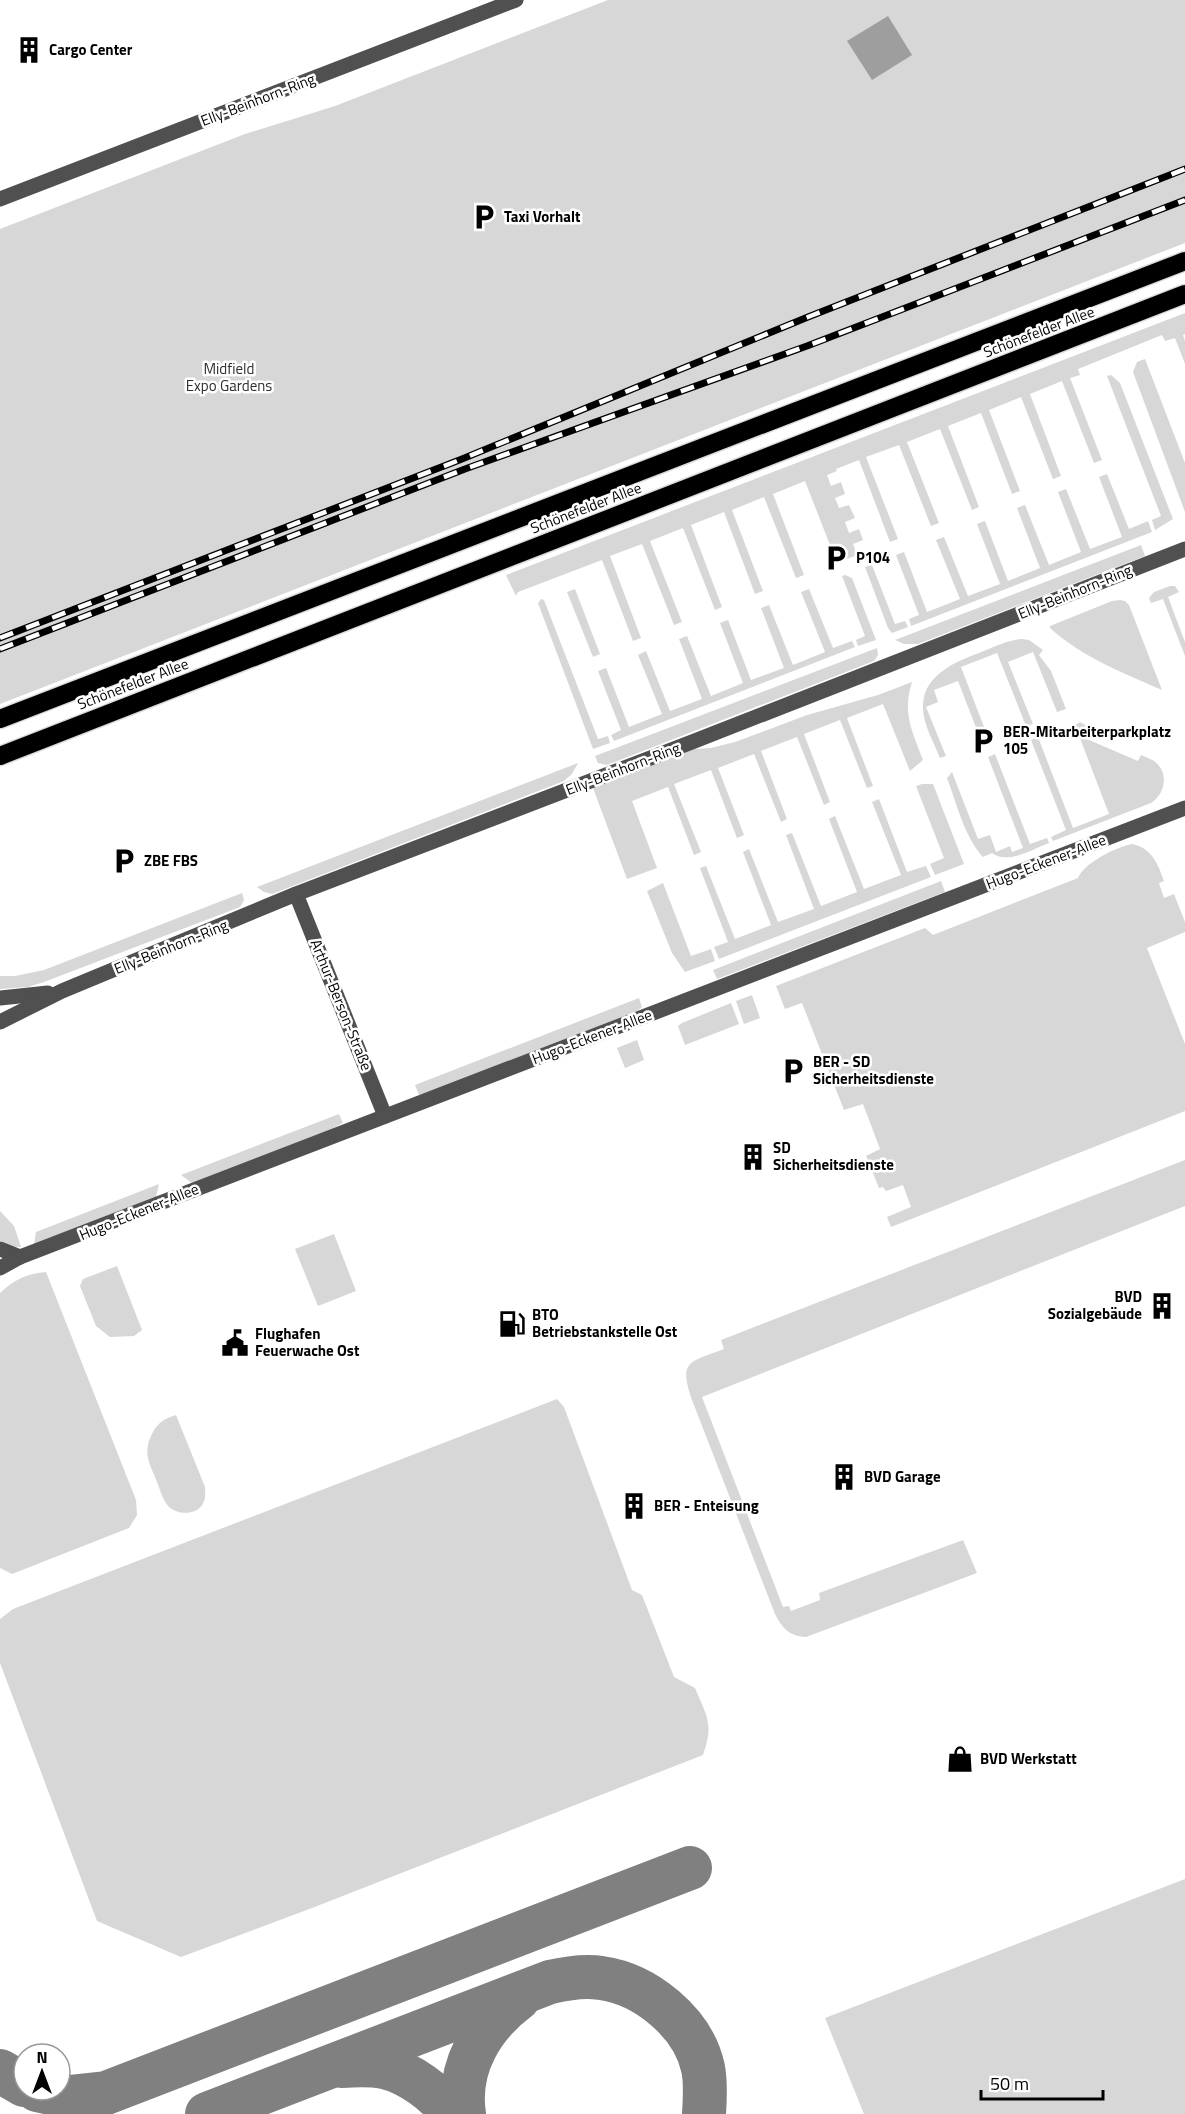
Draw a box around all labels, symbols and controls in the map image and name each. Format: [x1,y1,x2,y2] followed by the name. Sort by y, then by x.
[14,35,44,65] building icon: Cargo Center
[49,38,133,61] place label: Cargo Center
[197,67,319,132] street label: Elly-Beinhorn-Ring
[469,202,499,232] parking icon: Taxi Vorhalt
[504,205,581,228] place label: Taxi Vorhalt
[980,300,1098,363] street label: Schönefelder Allee
[186,357,272,397] park label: Midfield Expo Gardens
[527,476,645,539] street label: Schönefelder Allee
[821,543,851,573] parking icon: P104
[856,546,890,569] place label: P104
[1014,558,1136,625] street label: Elly-Beinhorn-Ring
[74,652,192,715] street label: Schönefelder Allee
[1003,720,1171,760] place label: BER-Mitarbeiterparkplatz 105
[968,726,998,756] parking icon: BER-Mitarbeiterparkplatz 105
[562,736,684,801] street label: Elly-Beinhorn-Ring
[982,828,1109,895] street label: Hugo-Eckener-Allee
[109,846,139,876] parking icon: ZBE FBS
[144,849,198,872] place label: ZBE FBS
[110,913,232,980] street label: Elly-Beinhorn-Ring
[305,936,378,1074] street label: Arthur-Berson-Straße
[528,1003,655,1070] street label: Hugo-Eckener-Allee
[813,1050,934,1090] place label: BER - SD Sicherheitsdienste
[778,1056,808,1086] parking icon: BER - SD Sicherheitsdienste
[773,1136,894,1176] place label: SD Sicherheitsdienste
[738,1142,768,1172] building icon: SD Sicherheitsdienste
[76,1177,202,1246] street label: Hugo-Eckener-Allee
[1048,1285,1142,1325] place label: BVD Sozialgebäude
[1147,1291,1177,1321] building icon: BVD Sozialgebäude
[532,1303,678,1343] place label: BTO Betriebstankstelle Ost
[497,1309,527,1339] fuel station icon: BTO Betriebstankstelle Ost
[255,1322,360,1362] place label: Flughafen Feuerwache Ost
[220,1328,250,1358] public building icon: Flughafen Feuerwache Ost
[829,1462,859,1492] building icon: BVD Garage
[864,1465,941,1488] place label: BVD Garage
[619,1491,649,1521] building icon: BER - Enteisung
[654,1494,759,1517] place label: BER - Enteisung
[945,1744,975,1774] shop icon: BVD Werkstatt
[980,1747,1077,1770] place label: BVD Werkstatt
[12,2042,72,2102] north arrow
[36,2045,48,2069] text: N
[981,2063,1102,2101] scale bar
[990,2070,1029,2097] text: 50 m

